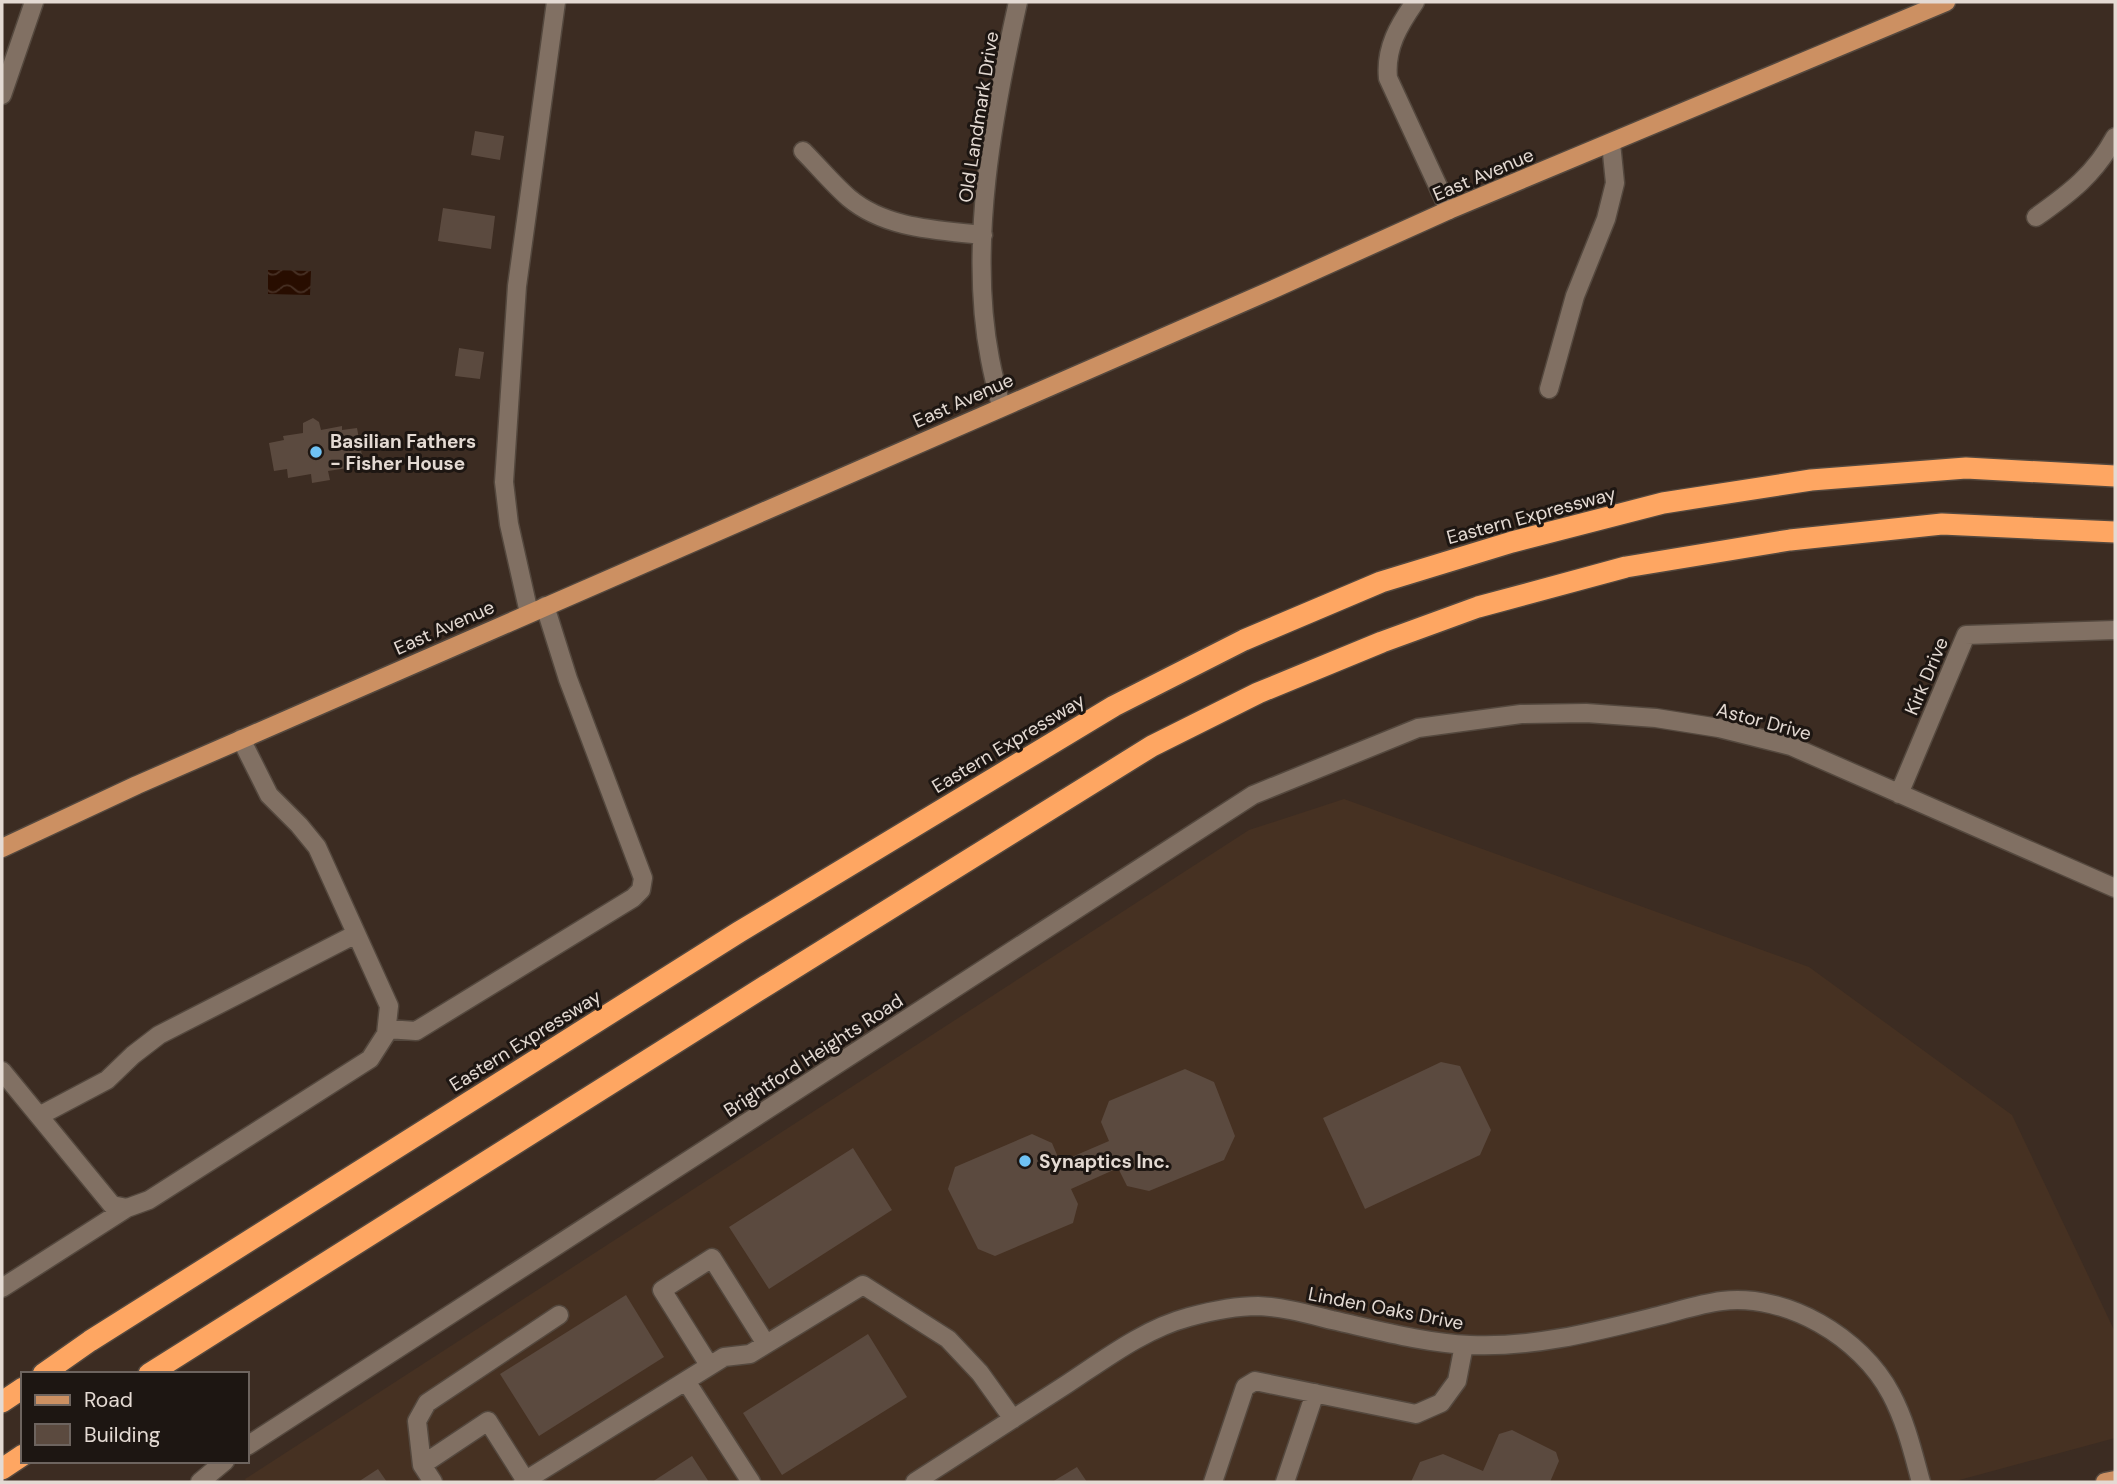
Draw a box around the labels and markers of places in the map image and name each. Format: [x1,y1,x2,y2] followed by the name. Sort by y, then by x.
[330,429,476,476] place label: Basilian Fathers - Fisher House
[308,444,324,460] marker: Basilian Fathers - Fisher House
[1039,1149,1170,1174] place label: Synaptics Inc.
[1017,1153,1033,1169] marker: Synaptics Inc.

